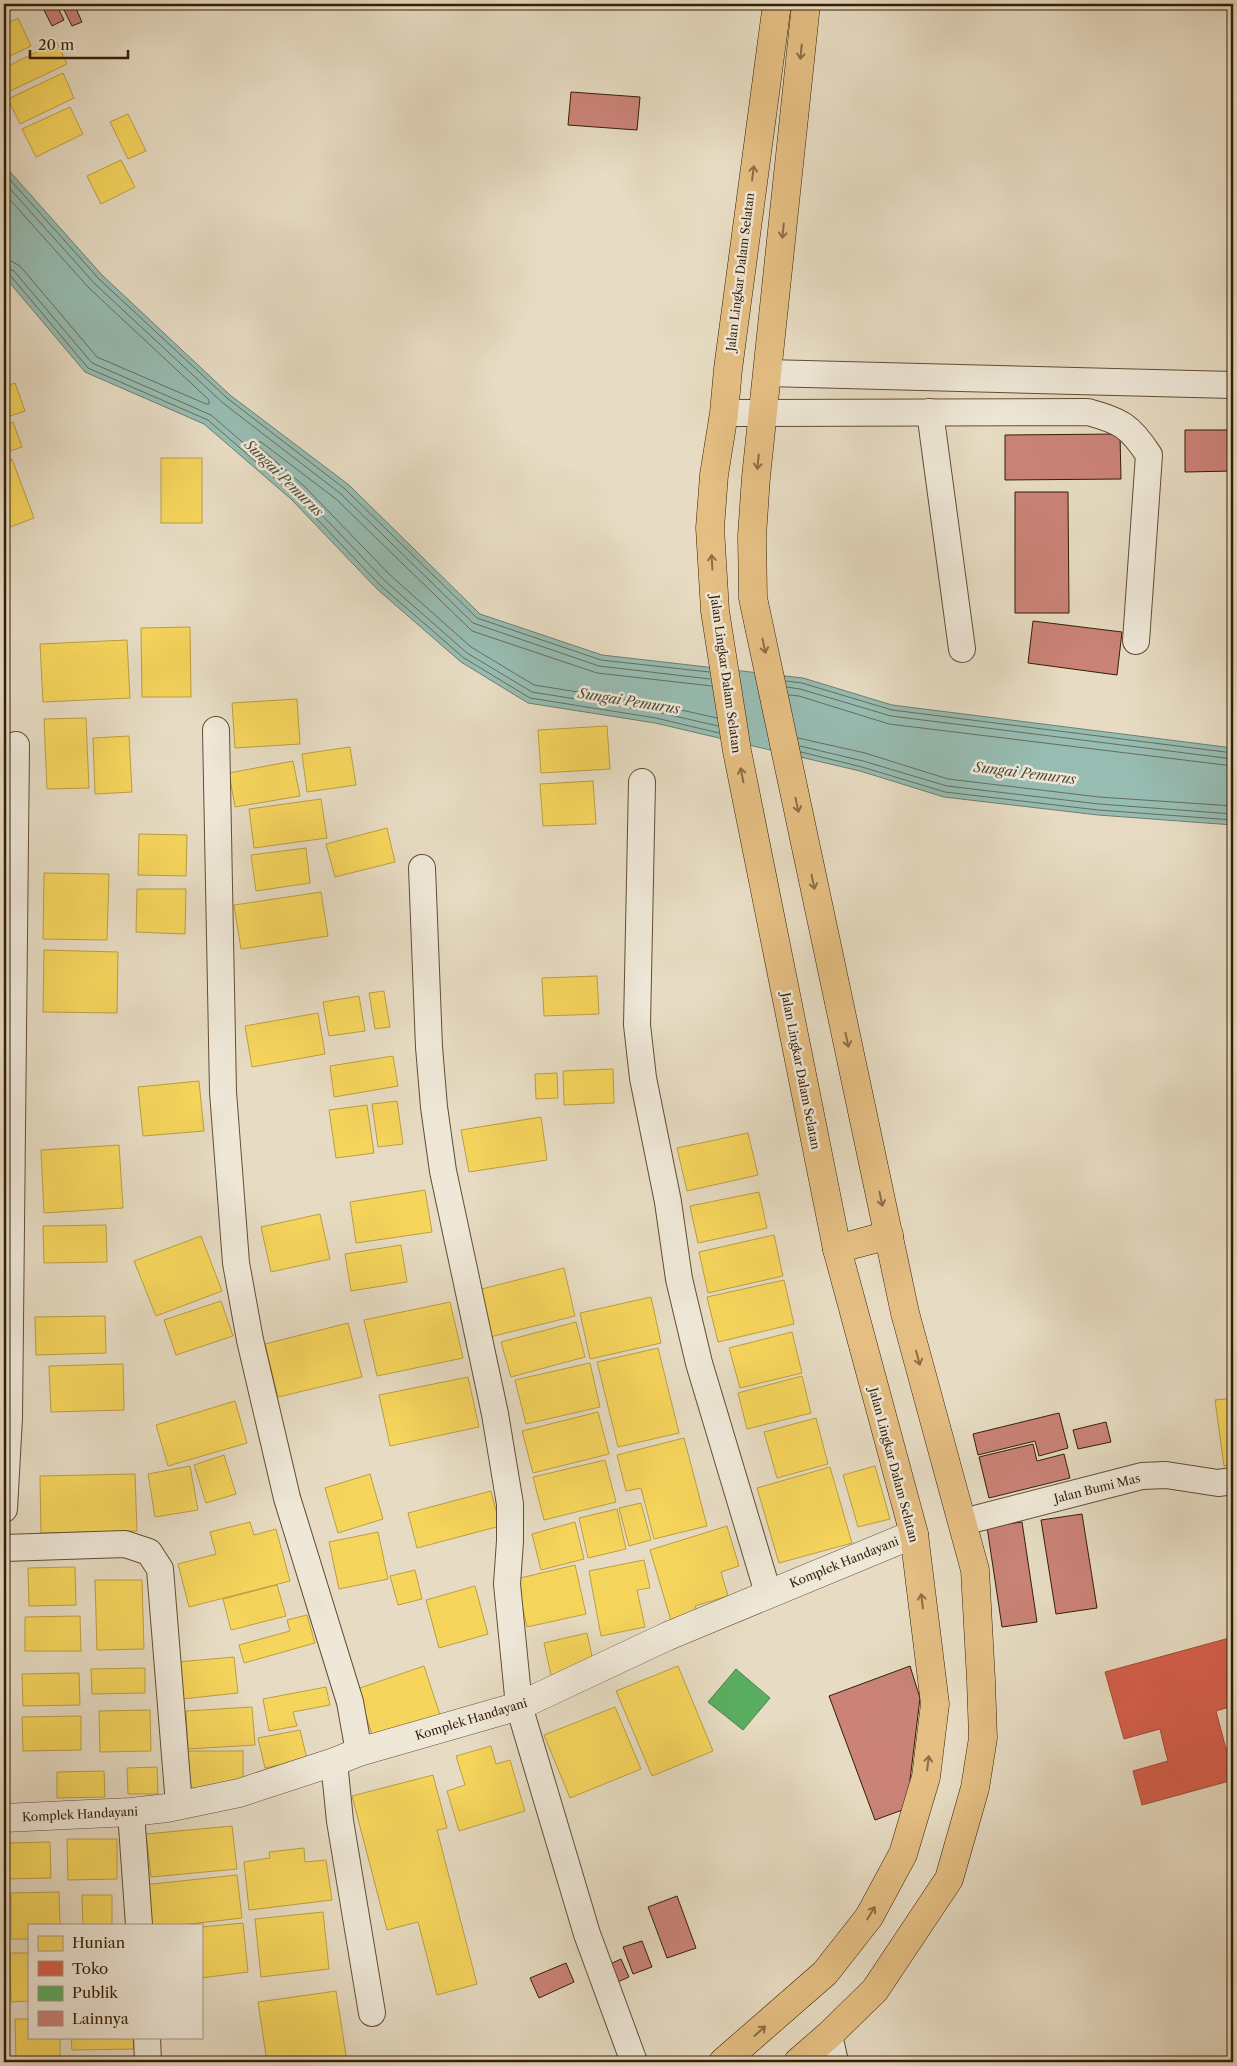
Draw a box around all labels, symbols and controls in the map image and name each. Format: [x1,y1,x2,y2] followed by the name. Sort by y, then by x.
[30,28,128,60] scale bar
[38,35,74,54] text: 20 m
[796,44,806,60] one-way arrow
[748,166,758,182] one-way arrow
[723,191,757,354] street label: Jalan Lingkar Dalam Selatan
[778,223,788,239] one-way arrow
[240,435,328,521] water label: Sungai Pemurus
[753,454,763,470] one-way arrow
[707,554,716,570] one-way arrow
[707,592,745,755] street label: Jalan Lingkar Dalam Selatan
[759,638,769,654] one-way arrow
[576,684,682,718] water label: Sungai Pemurus
[972,758,1078,788] water label: Sungai Pemurus
[736,767,746,783] one-way arrow
[793,797,802,813] one-way arrow
[809,873,819,889] one-way arrow
[778,989,824,1151] street label: Jalan Lingkar Dalam Selatan
[843,1032,852,1048] one-way arrow
[877,1191,886,1207] one-way arrow
[913,1349,923,1365] one-way arrow
[866,1384,922,1544] street label: Jalan Lingkar Dalam Selatan
[1050,1470,1142,1506] street label: Jalan Bumi Mas
[787,1533,901,1591] street label: Komplek Handayani
[917,1594,927,1610] one-way arrow
[413,1695,529,1743] street label: Komplek Handayani
[923,1755,933,1771] one-way arrow
[22,1803,139,1825] street label: Komplek Handayani
[866,1907,876,1921] one-way arrow
[28,1924,202,2038] legend
[72,1933,126,1952] text: Hunian
[72,1959,108,1978] text: Toko
[72,1983,119,2002] text: Publik
[72,2009,129,2028] text: Lainnya
[753,2025,766,2037] one-way arrow

